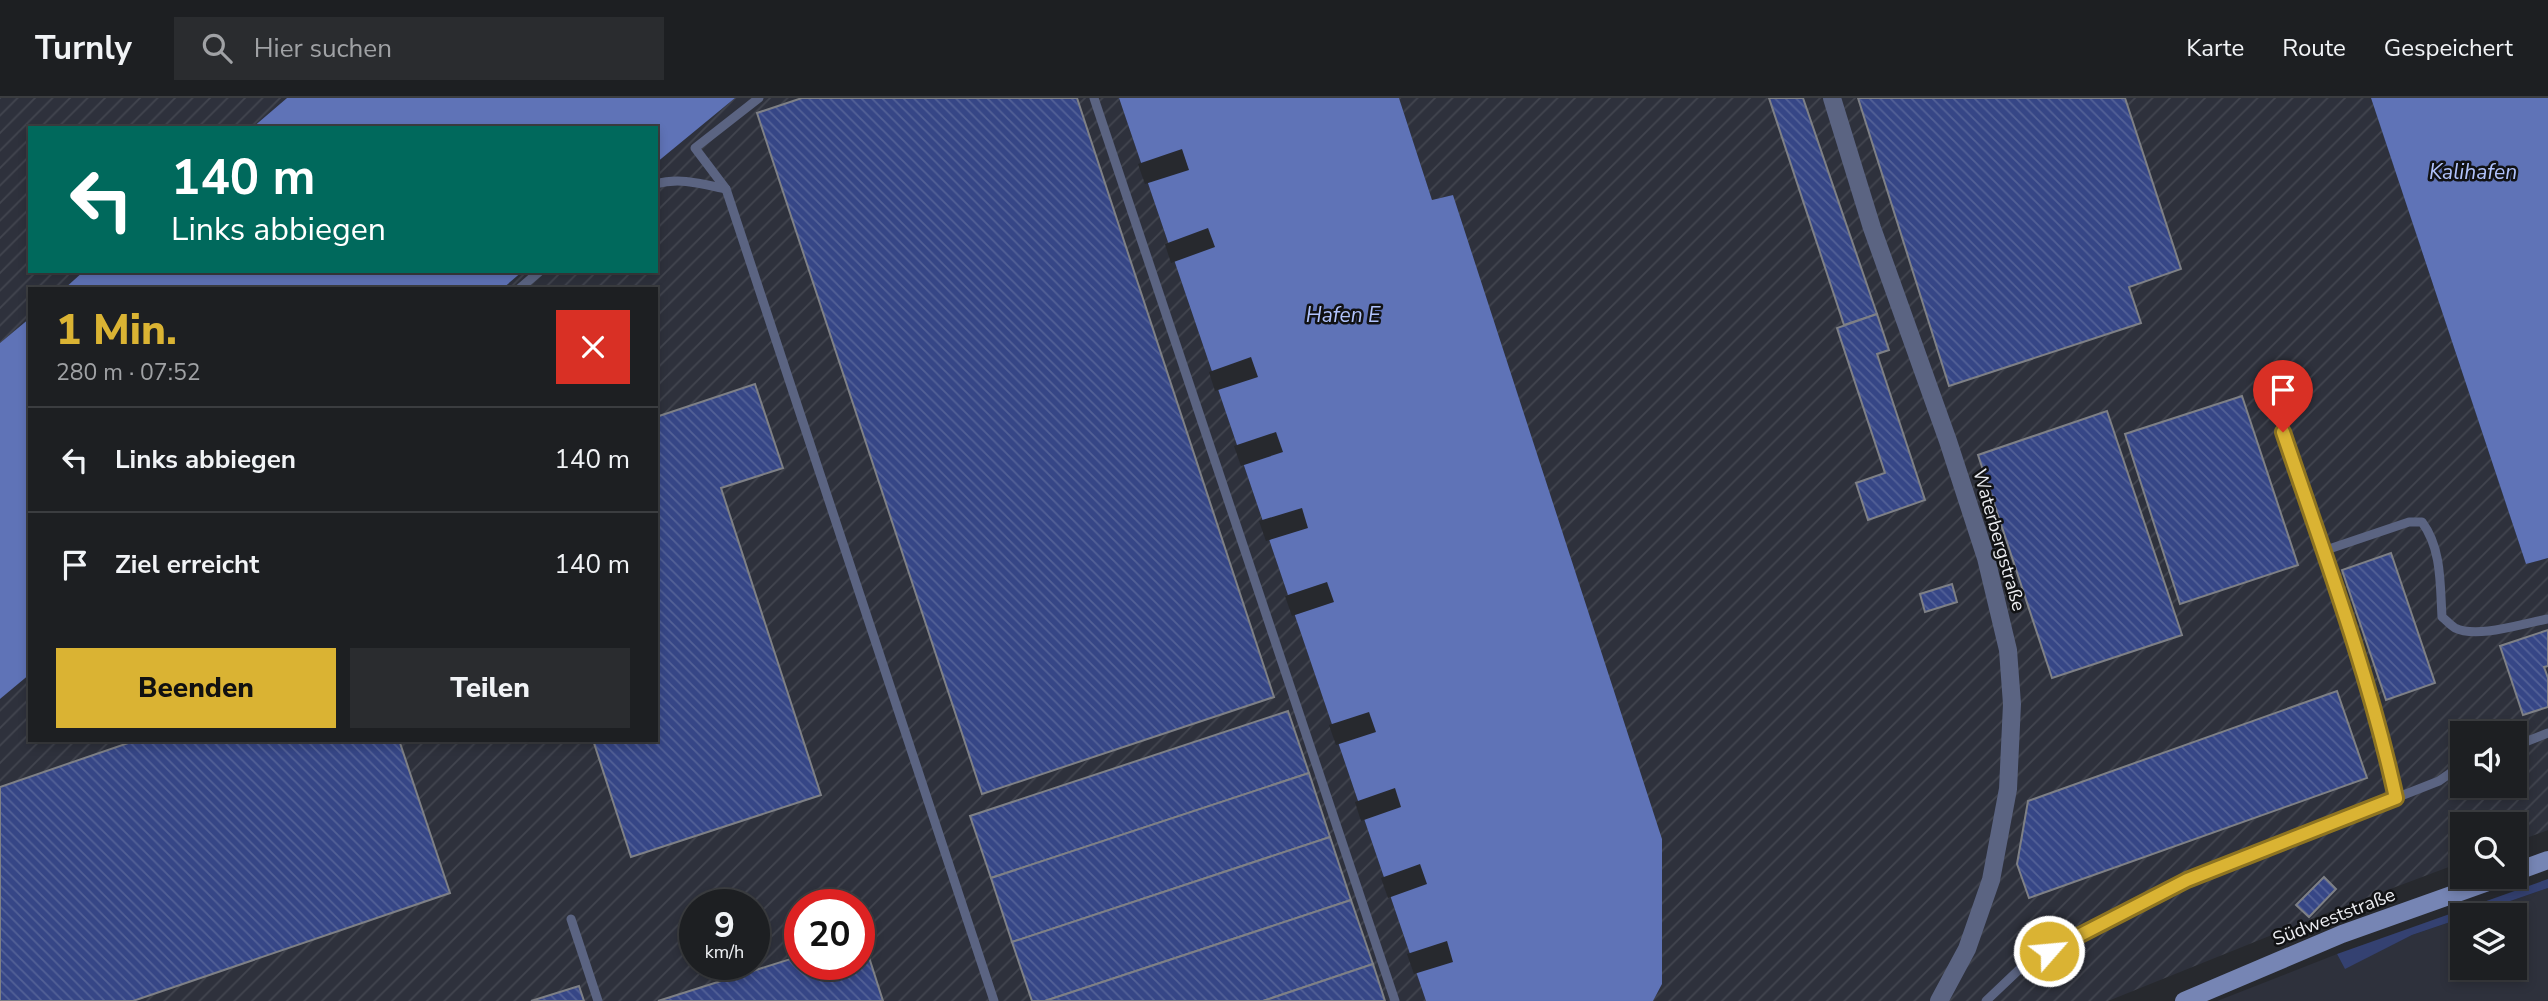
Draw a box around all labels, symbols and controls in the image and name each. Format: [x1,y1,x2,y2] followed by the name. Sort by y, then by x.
[174,17,664,80] search box
[35,26,132,71] text: Turnly
[198,29,236,67] icon: search
[254,31,392,66] text: Hier suchen
[2186,32,2244,64] text: Karte
[2282,32,2346,64] text: Route
[2384,32,2513,64] text: Gespeichert
[171,144,315,211] text: 140 m
[56,154,147,245] icon: left
[2429,158,2517,186] water label: Kalihafen
[171,208,386,251] text: Links abbiegen
[1306,301,1381,329] water label: Hafen E
[56,302,177,359] text: 1 Min.
[556,310,630,384] button: close
[56,357,201,388] text: 280 m · 07:52
[2253,360,2313,432] pin
[2264,371,2302,409] icon: arrive
[56,441,94,479] icon: left
[115,442,296,477] text: Links abbiegen
[554,442,630,477] text: 140 m
[1966,466,2032,614] street label: Waterbergstraße
[56,546,94,584] icon: arrive
[115,547,259,582] text: Ziel erreicht
[554,547,630,582] text: 140 m
[56,648,336,728] button: Beenden
[350,648,630,728] button: Teilen
[2450,721,2527,980] map controls
[2450,721,2527,798] button: sound
[2450,812,2527,889] button: search
[2269,882,2399,952] street label: Südweststraße
[784,889,875,980] speed limit sign: 20
[714,902,735,949] text: 9
[2450,903,2527,980] button: layers
[2012,914,2086,988] position arrow
[705,940,744,964] text: km/h

